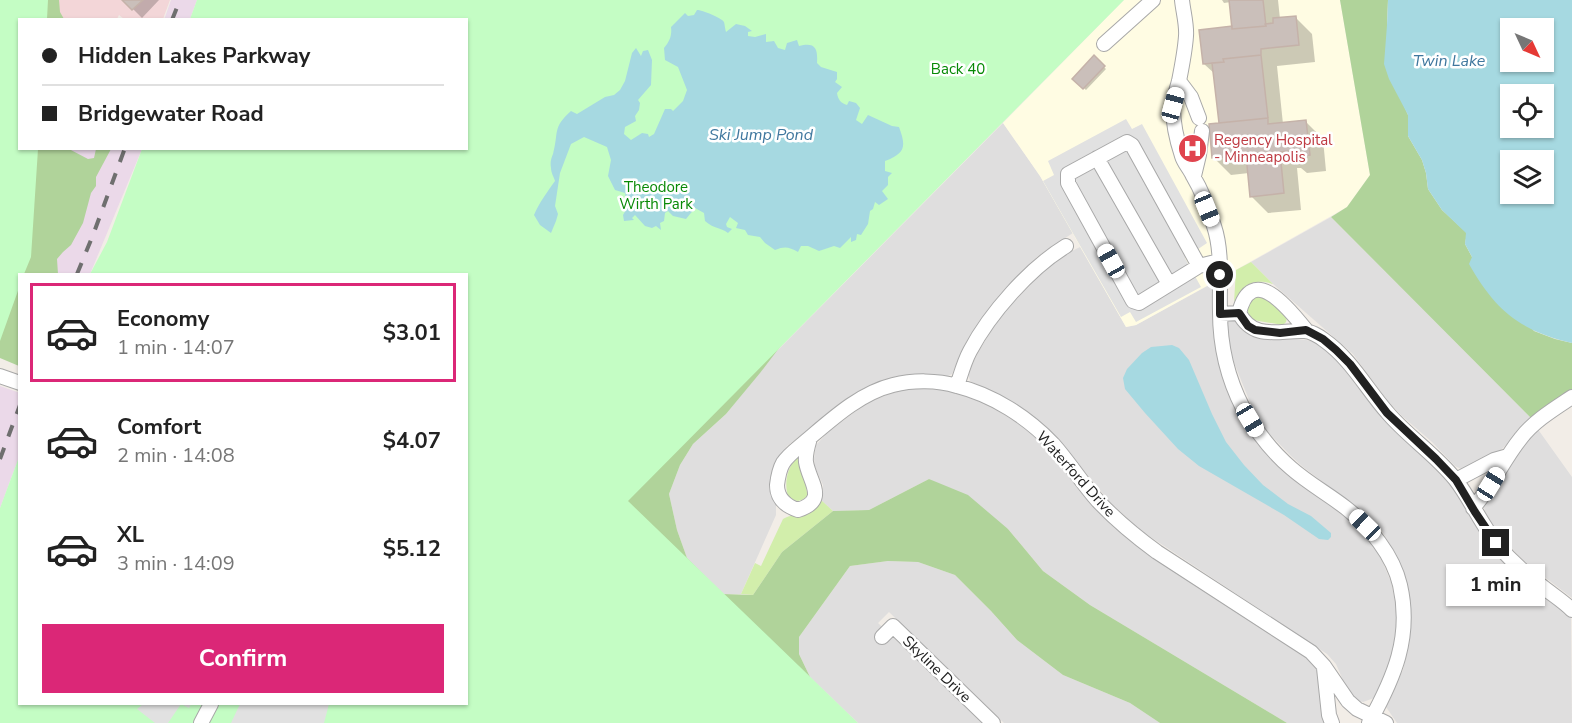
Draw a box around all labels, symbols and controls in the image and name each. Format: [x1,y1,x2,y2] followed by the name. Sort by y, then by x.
[1500,18,1554,72] north arrow
[1500,18,1554,204] map controls
[78,41,310,71] text: Hidden Lakes Parkway
[1413,50,1486,72] water label: Twin Lake
[931,59,985,79] park label: Back 40
[1500,84,1554,138] button: locate
[1160,85,1186,125] car
[78,99,264,129] text: Bridgewater Road
[709,124,814,146] water label: Ski Jump Pond
[1214,130,1333,167] place label: Regency Hospital - Minneapolis
[1177,133,1209,165] hospital icon: Regency Hospital - Minneapolis
[1500,150,1554,204] button: layers
[619,177,693,214] park label: Theodore Wirth Park
[1192,189,1222,229] car
[1094,241,1128,281] car
[1206,261,1233,288] route start
[117,304,209,334] text: Economy
[45,306,99,360] icon: car
[383,318,441,348] text: $3.01
[117,334,235,361] text: 1 min · 14:07
[1233,400,1267,440] car
[117,412,201,442] text: Comfort
[45,414,99,468] icon: car
[383,426,441,456] text: $4.07
[1032,427,1120,521] street label: Waterford Drive
[117,442,235,469] text: 2 min · 14:08
[1474,464,1508,504] car
[1346,506,1384,544] car
[117,520,144,550] text: XL
[45,522,99,576] icon: car
[1482,529,1509,556] route end
[383,534,441,564] text: $5.12
[117,550,235,577] text: 3 min · 14:09
[1446,564,1546,606] callout: 1 min
[1470,571,1521,598] text: 1 min
[42,624,444,693] button: Confirm
[898,631,976,707] street label: Skyline Drive

